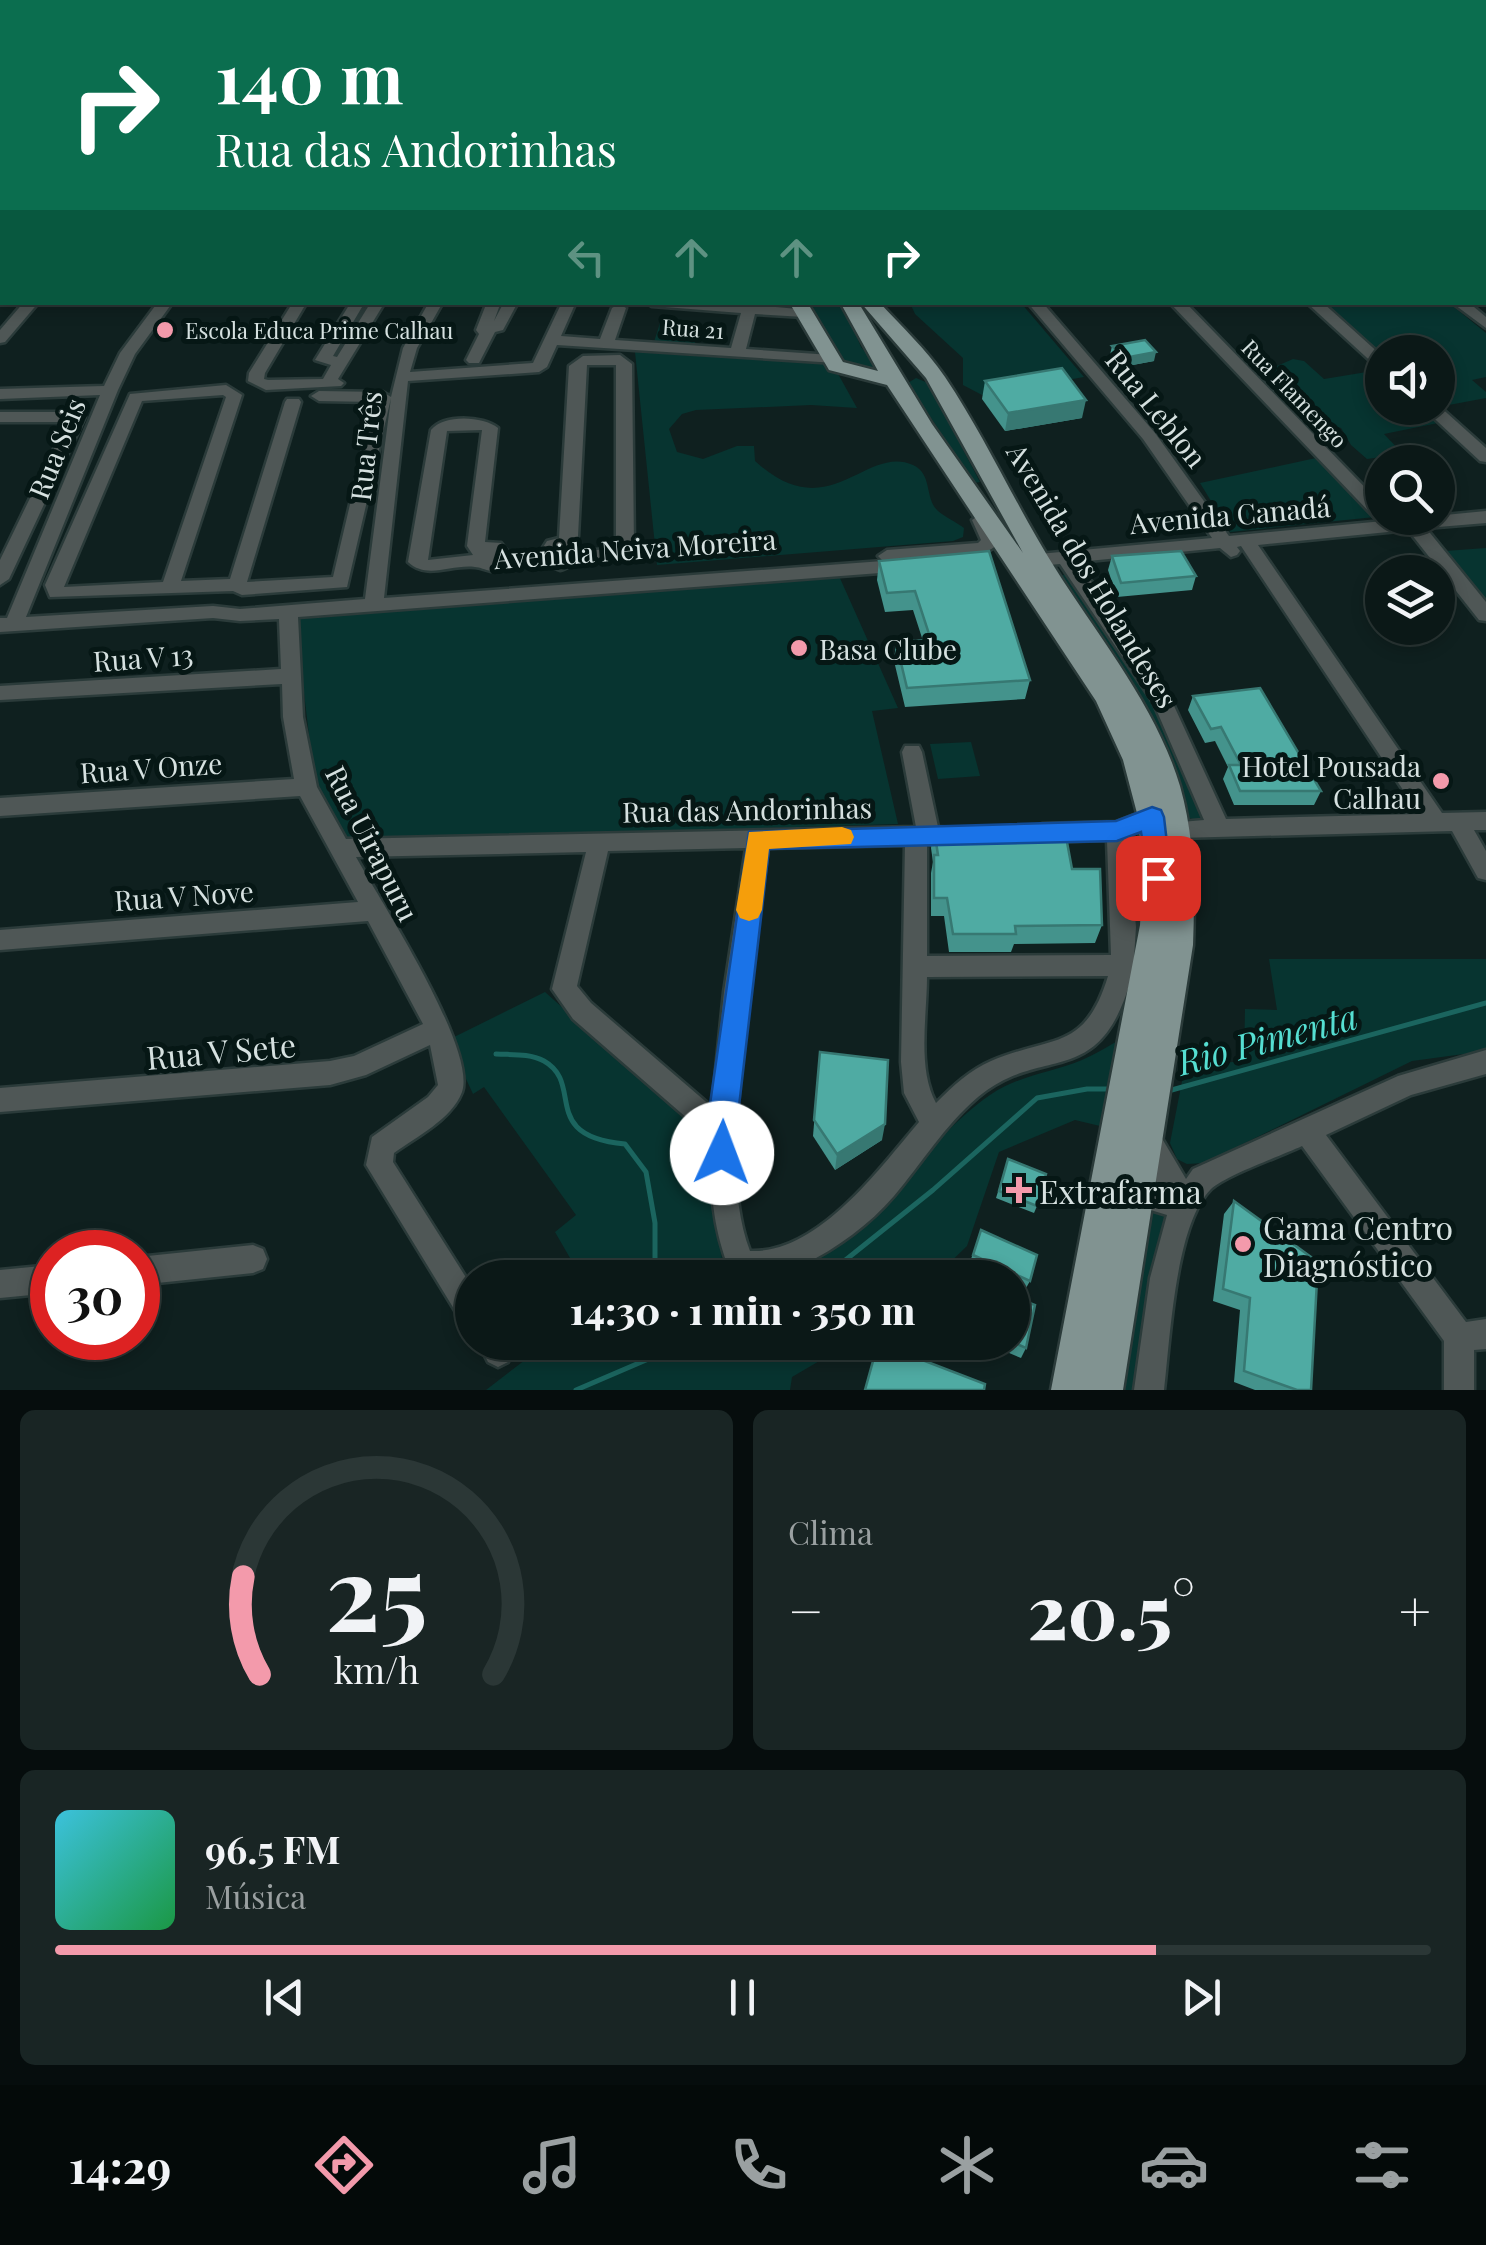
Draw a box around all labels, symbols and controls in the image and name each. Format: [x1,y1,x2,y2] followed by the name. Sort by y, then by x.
[215,28,404,122] text: 140 m
[50,40,180,170] icon: right
[215,118,617,178] text: Rua das Andorinhas
[559,230,614,285] icon: left
[664,230,719,285] icon: ahead
[769,230,824,285] icon: ahead
[874,230,929,285] icon: right
[661,311,725,345] street label: Rua 21
[185,315,454,345] place label: Escola Educa Prime Calhau
[154,319,176,341] marker: Escola Educa Prime Calhau
[1236,332,1354,454] street label: Rua Flamengo
[1365,335,1455,645] map controls
[1365,335,1455,425] button: sound
[1098,342,1216,475] street label: Rua Leblon
[341,389,389,503] street label: Rua Três
[19,392,93,504] street label: Rua Seis
[999,435,1187,714] street label: Avenida dos Holandeses
[1365,445,1455,535] button: search
[1127,487,1332,541] street label: Avenida Canadá
[492,520,777,576] street label: Avenida Neiva Moreira
[1365,555,1455,645] button: layers
[819,630,957,667] place label: Basa Clube
[92,635,194,679] street label: Rua V 13
[788,637,810,659] marker: Basa Clube
[79,744,223,790] street label: Rua V Onze
[1242,747,1421,816] place label: Hotel Pousada Calhau
[318,759,428,927] street label: Rua Uirapuru
[1430,770,1452,792] marker: Hotel Pousada Calhau
[622,788,872,830] street label: Rua das Andorinhas
[1116,836,1201,921] pin
[1131,851,1186,906] icon: arrive
[113,872,255,918] street label: Rua V Nove
[1170,991,1362,1085] water label: Rio Pimenta
[145,1022,297,1078] street label: Rua V Sete
[670,1101,774,1205] position arrow
[1039,1169,1202,1212] place label: Extrafarma
[1008,1179,1030,1201] marker: Extrafarma
[1263,1205,1453,1285] place label: Gama Centro Diagnóstico
[30,1230,160,1360] speed limit sign: 30
[1232,1233,1254,1255] marker: Gama Centro Diagnóstico
[570,1284,915,1335] text: 14:30 · 1 min · 350 m
[788,1510,873,1553] text: Clima
[325,1519,428,1658] text: 25
[1027,1559,1195,1659] text: 20.5°
[788,1572,824,1646] text: −
[1399,1572,1431,1646] text: +
[334,1645,419,1693] text: km/h
[205,1823,341,1874] text: 96.5 FM
[205,1874,306,1917] text: Música
[257,1970,312,2025] icon: previous
[715,1970,770,2025] icon: pause
[1174,1970,1229,2025] icon: next
[309,2130,379,2200] icon: directions
[517,2130,587,2200] icon: music
[724,2130,794,2200] icon: phone
[932,2130,1002,2200] icon: climate
[1139,2130,1209,2200] icon: car
[1347,2130,1417,2200] icon: filters
[69,2135,171,2195] text: 14:29

